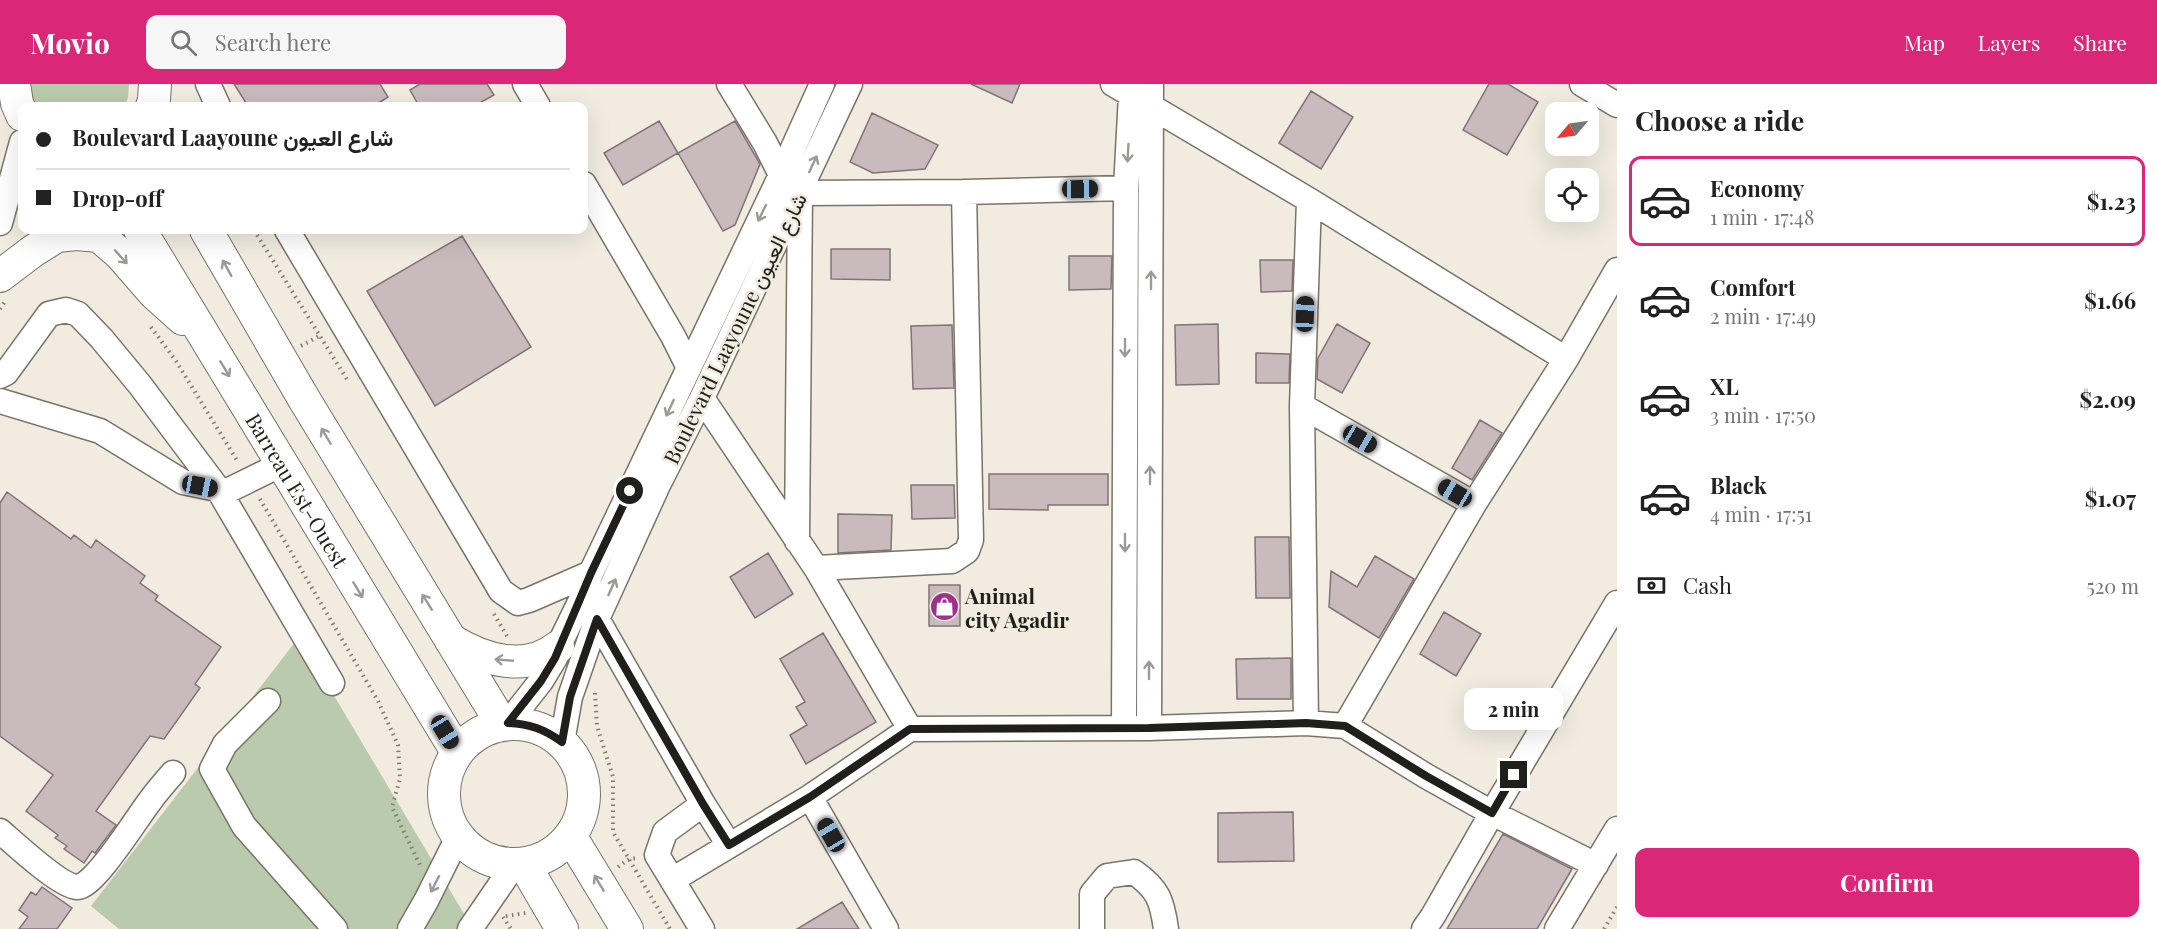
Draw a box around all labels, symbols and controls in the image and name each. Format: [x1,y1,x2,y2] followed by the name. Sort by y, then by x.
[146,15,566,69] search box
[30,24,110,61] text: Movio
[167,26,200,59] icon: search
[215,27,331,57] text: Search here
[1904,28,1945,56] text: Map
[1978,28,2040,56] text: Layers
[2073,28,2127,56] text: Share
[1545,102,1599,156] north arrow
[1545,102,1599,222] map controls
[1635,102,1804,138] text: Choose a ride
[72,122,393,152] text: Boulevard Laayoune شارع العيون
[1122,143,1133,163] one-way arrow
[808,156,820,174] one-way arrow
[1545,168,1599,222] button: locate
[1710,173,1804,203] text: Economy
[1638,174,1692,228] icon: car
[1062,180,1098,198] car
[72,183,163,213] text: Drop-off
[2087,186,2136,216] text: $1.23
[656,188,814,469] street label: Boulevard Laayoune شارع العيون
[1710,203,1814,230] text: 1 min · 17:48
[756,204,768,222] one-way arrow
[114,249,128,264] one-way arrow
[221,259,232,277] one-way arrow
[1145,270,1157,290] one-way arrow
[1710,272,1796,302] text: Comfort
[1638,273,1692,327] icon: car
[2084,285,2136,315] text: $1.66
[1295,296,1315,332] car
[1710,302,1816,329] text: 2 min · 17:49
[1119,338,1131,358] one-way arrow
[220,360,232,377] one-way arrow
[1710,371,1739,401] text: XL
[1638,372,1692,426] icon: car
[2080,384,2136,414] text: $2.09
[663,399,675,417] one-way arrow
[1710,401,1816,428] text: 3 min · 17:50
[240,407,356,573] street label: Barreau Est-Ouest
[1340,422,1380,456] car
[319,428,331,445] one-way arrow
[1144,465,1156,485] one-way arrow
[1710,470,1767,500] text: Black
[1638,471,1692,525] icon: car
[181,474,219,498] car
[1435,476,1475,510] car
[616,477,643,504] route start
[2085,483,2136,513] text: $1.07
[1710,500,1812,527] text: 4 min · 17:51
[1119,533,1131,553] one-way arrow
[1635,569,1668,602] icon: cash
[1683,570,1732,600] text: Cash
[2086,572,2139,599] text: 520 m
[606,578,618,596] one-way arrow
[353,581,365,598] one-way arrow
[964,581,1069,633] place label: Animal city Agadir
[928,591,960,623] shop icon: Animal city Agadir
[421,594,433,611] one-way arrow
[495,654,515,665] one-way arrow
[1143,660,1155,680] one-way arrow
[1464,688,1564,730] callout: 2 min
[1488,695,1539,722] text: 2 min
[428,712,462,752] car
[1500,761,1527,788] route end
[814,815,848,855] car
[1635,848,2139,917] button: Confirm
[429,874,440,892] one-way arrow
[592,875,604,892] one-way arrow

